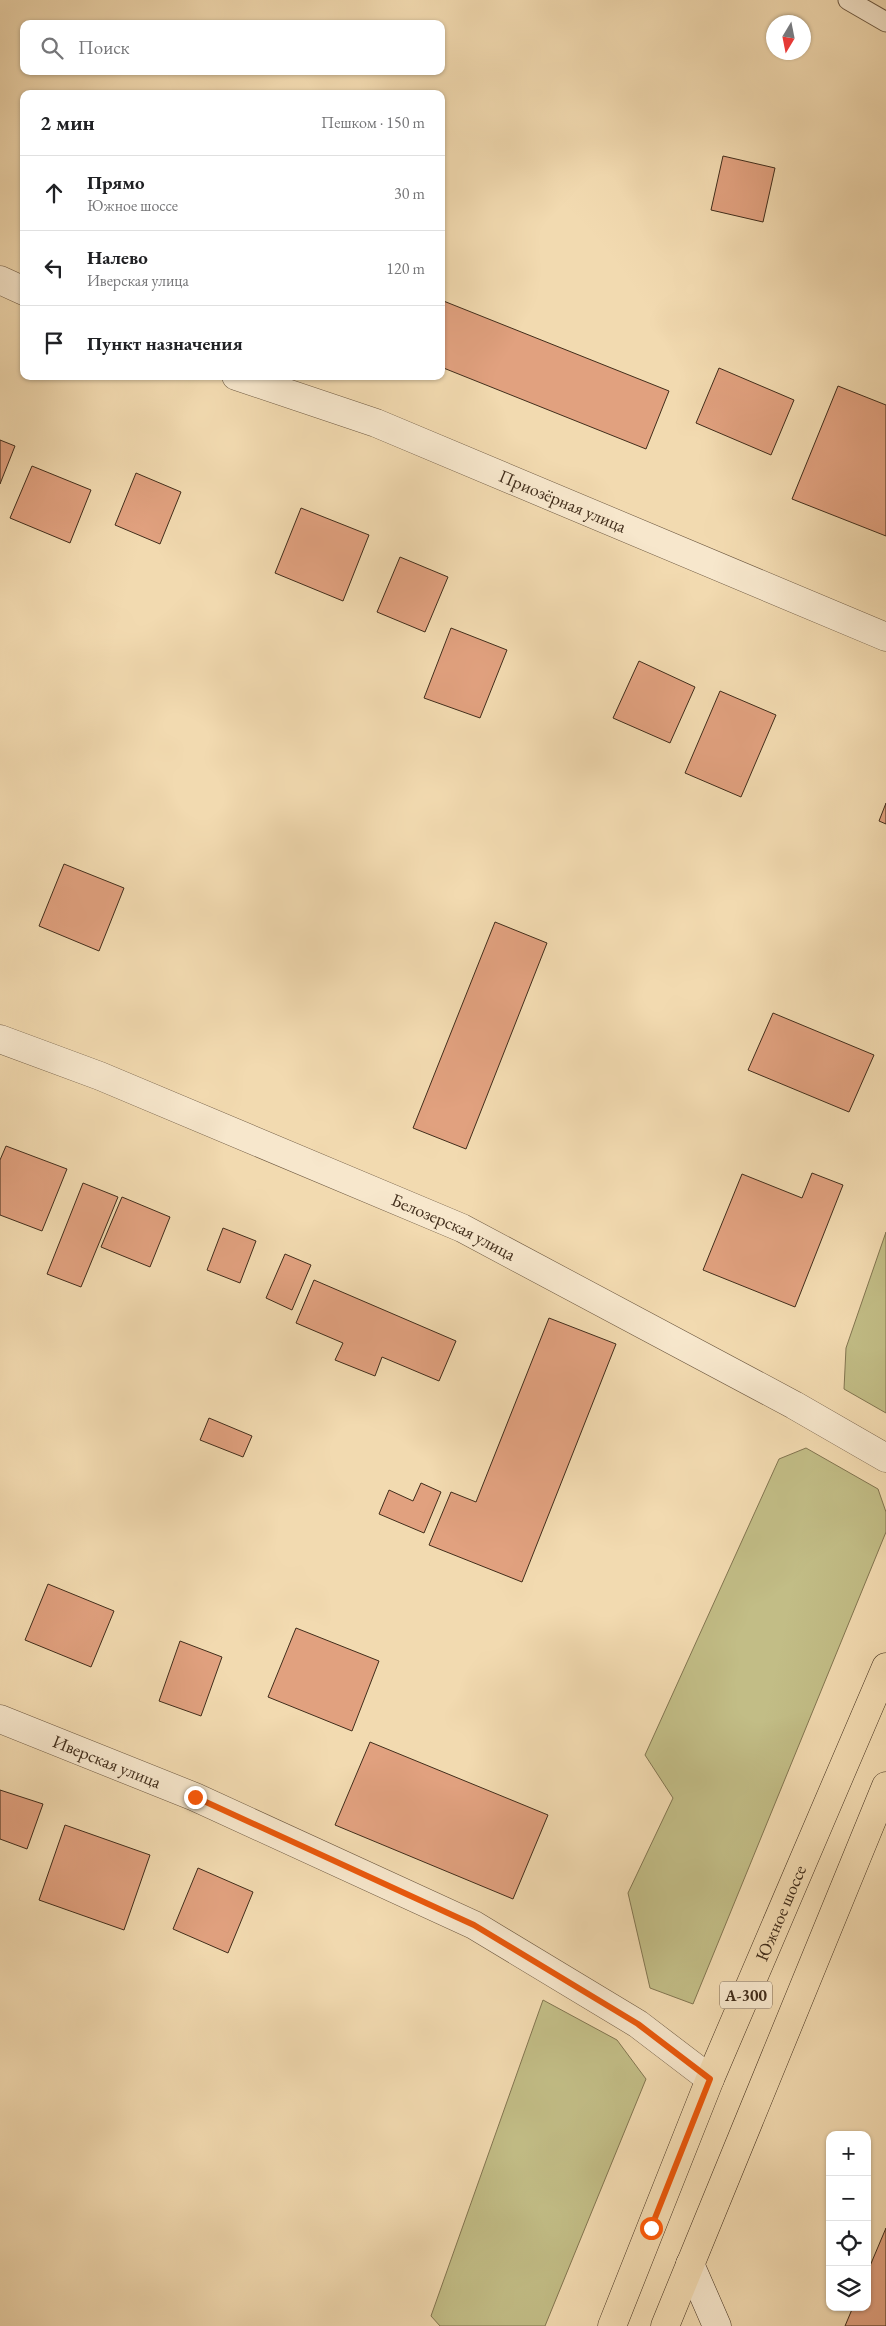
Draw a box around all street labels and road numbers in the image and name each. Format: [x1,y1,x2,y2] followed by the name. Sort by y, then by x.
[496,464,631,538] street label: Приозёрная улица
[388,1188,520,1266] street label: Белозерская улица
[49,1729,165,1794] street label: Иверская улица
[750,1861,811,1965] street label: Южное шоссе
[720,1982,772,2008] road number: А-300

